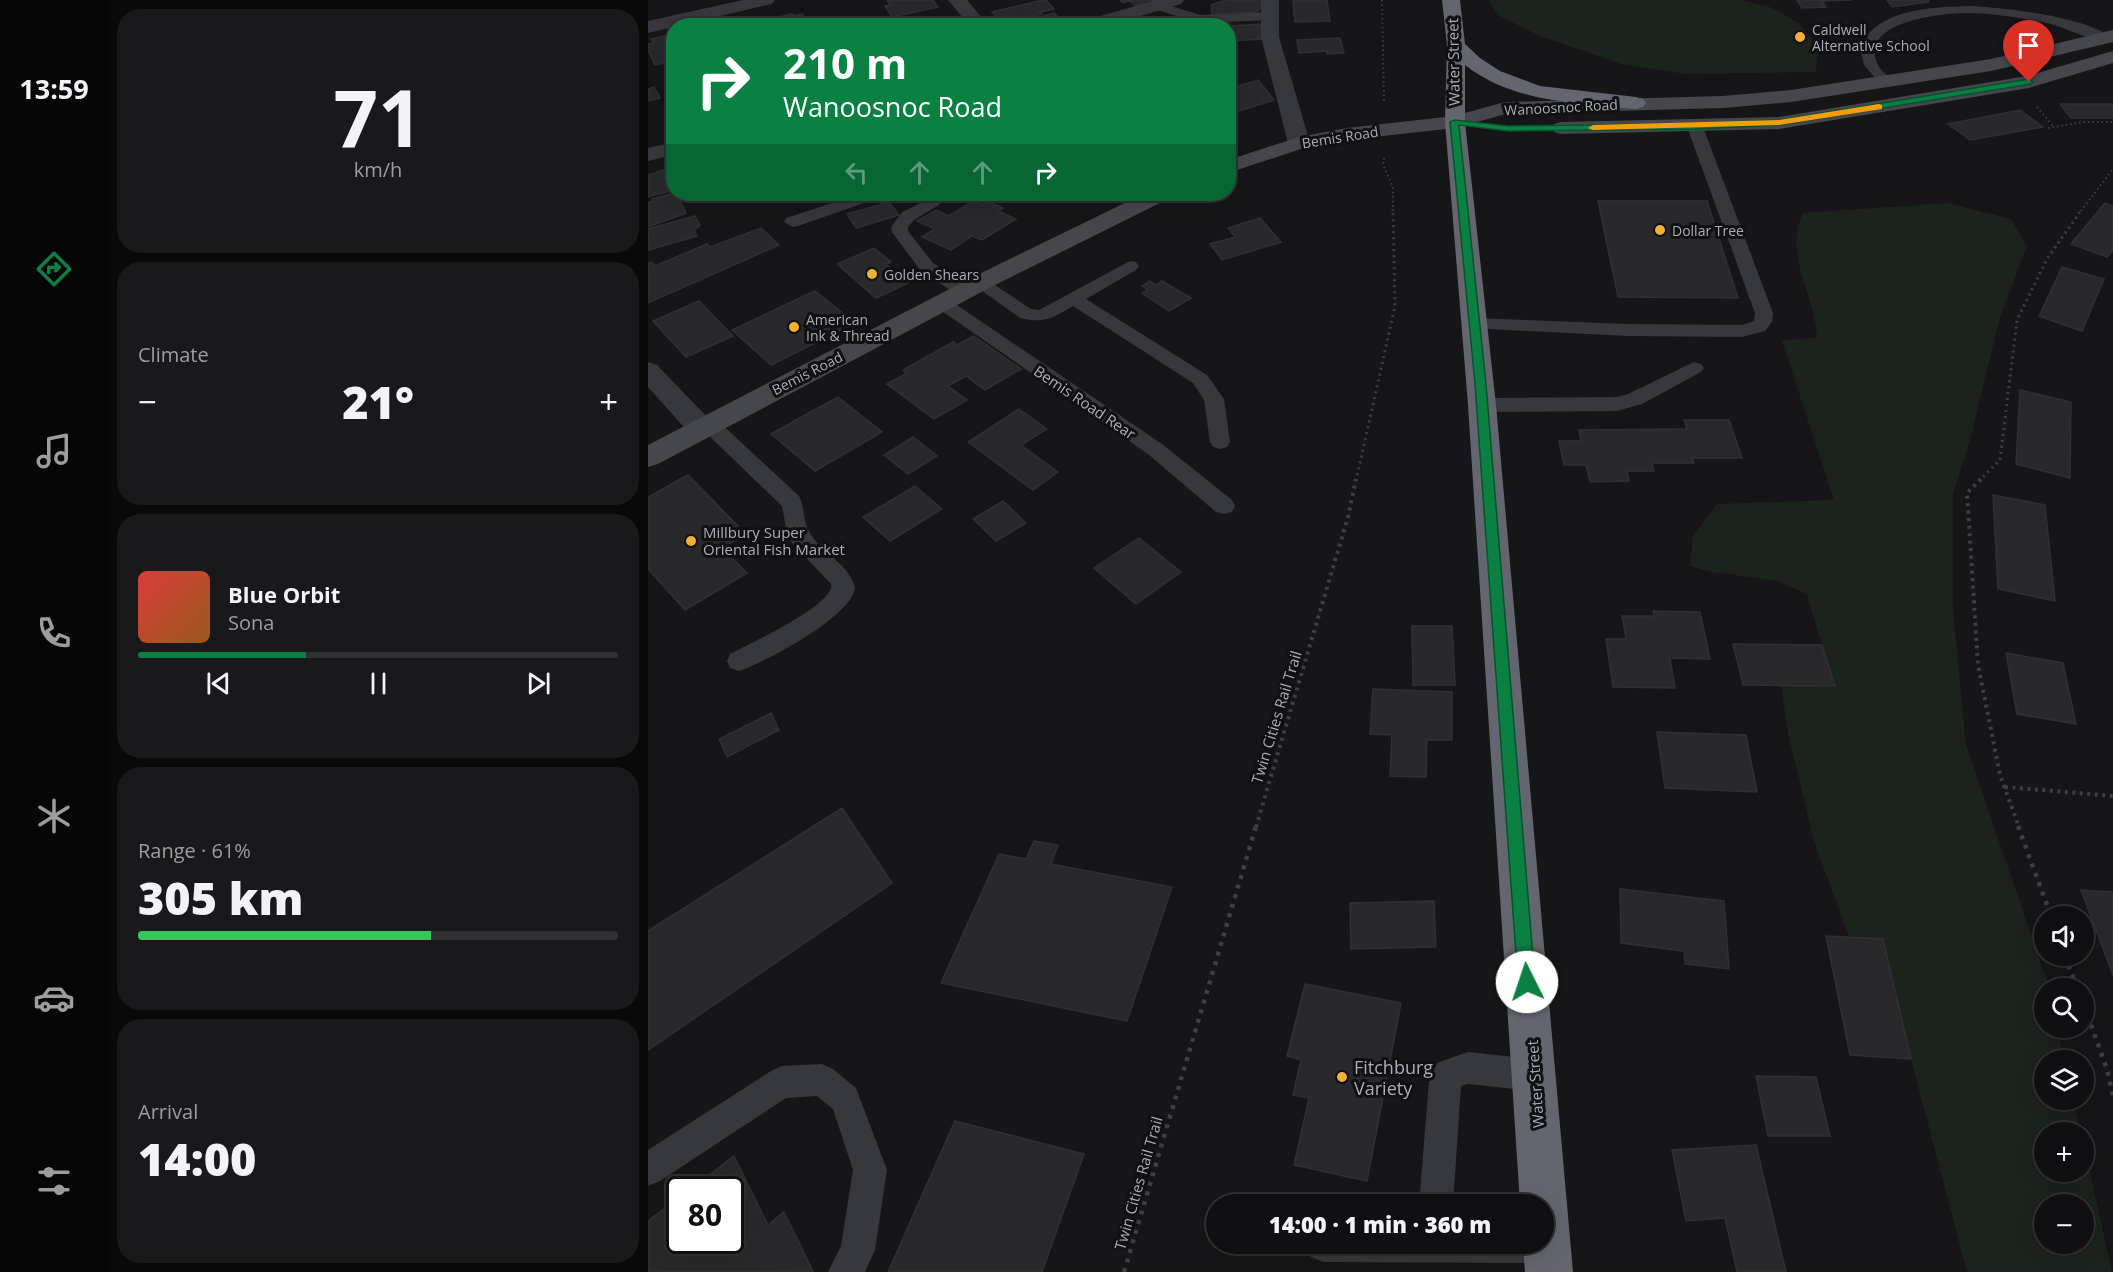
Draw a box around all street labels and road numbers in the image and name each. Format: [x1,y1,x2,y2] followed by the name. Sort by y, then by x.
[1442,18,1464,106] street label: Water Street
[1504,95,1618,119] street label: Wanoosnoc Road
[1300,122,1380,152] street label: Bemis Road
[768,347,846,399] street label: Bemis Road
[1030,361,1140,443] street label: Bemis Road Rear
[1246,648,1306,786] street label: Twin Cities Rail Trail
[1522,1039,1548,1129] street label: Water Street
[1109,1114,1167,1252] street label: Twin Cities Rail Trail

